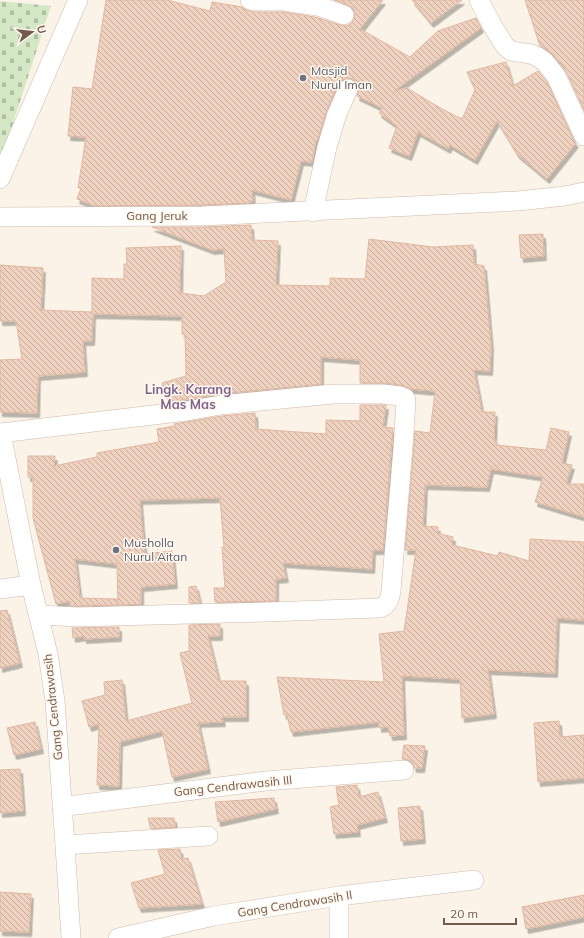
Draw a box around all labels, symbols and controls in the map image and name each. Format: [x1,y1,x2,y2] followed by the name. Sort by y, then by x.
[12,12,52,52] north arrow
[34,24,49,35] text: U
[311,63,372,92] place label: Masjid Nurul Iman
[298,73,308,83] marker: Masjid Nurul Iman
[126,208,188,223] street label: Gang Jeruk
[145,381,231,412] district label: Lingk. Karang Mas Mas
[124,535,187,564] place label: Musholla Nurul Aitan
[111,545,121,555] marker: Musholla Nurul Aitan
[39,653,66,761] street label: Gang Cendrawasih
[173,772,293,799] street label: Gang Cendrawasih III
[236,887,353,920] street label: Gang Cendrawasih II
[444,900,516,926] scale bar
[450,906,478,921] text: 20 m

